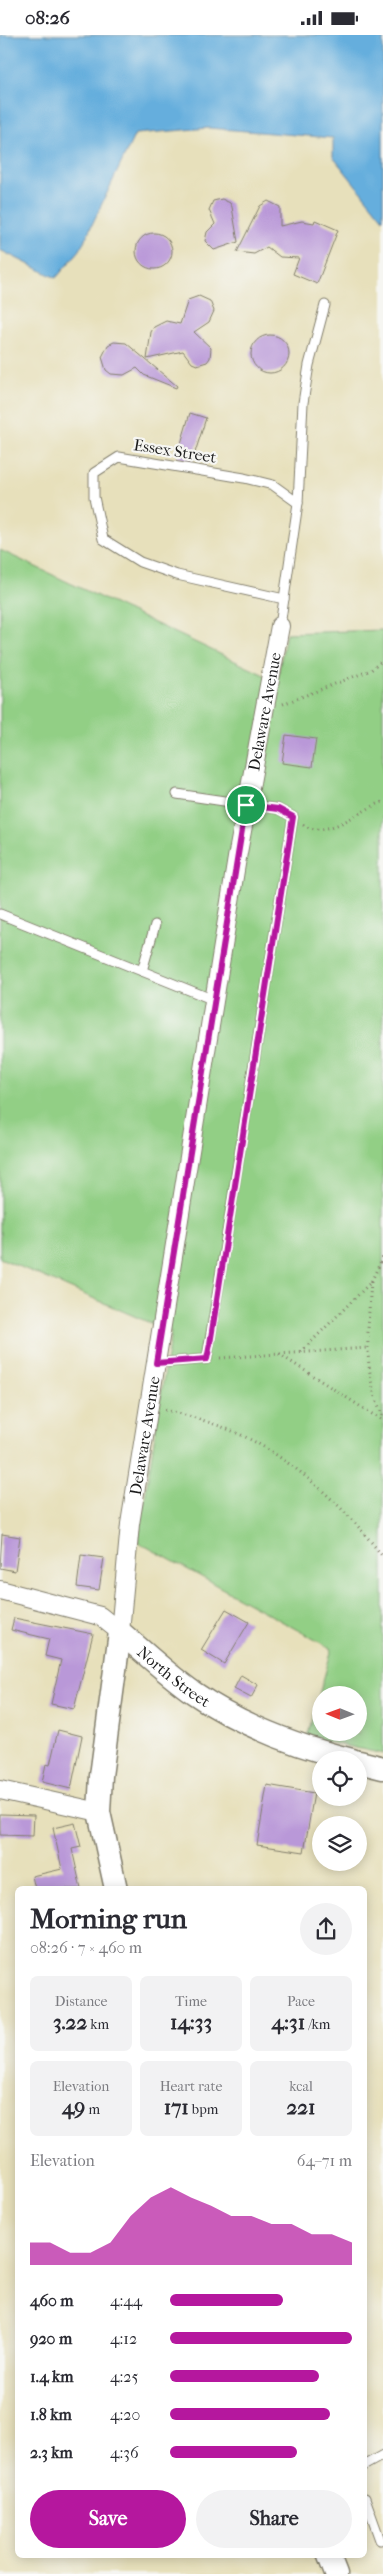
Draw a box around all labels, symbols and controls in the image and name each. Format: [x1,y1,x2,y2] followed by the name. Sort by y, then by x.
[25,7,70,29] text: 08:26
[132,435,218,467] street label: Essex Street
[244,650,284,772] street label: Delaware Avenue
[225,784,267,826] pin
[232,791,260,819] icon: arrive
[125,1375,163,1497] street label: Delaware Avenue
[134,1642,214,1711] street label: North Street
[312,1686,368,1741] north arrow
[312,1686,367,1871] map controls
[312,1751,367,1806] button: locate
[312,1816,367,1871] button: layers
[30,1902,187,1935] text: Morning run
[300,1903,352,1955] button: share
[30,1938,142,1957] text: 08:26 · 7 × 460 m
[55,1993,107,2010] text: Distance
[175,1993,207,2010] text: Time
[287,1993,315,2010] text: Pace
[53,2010,87,2034] text: 3.22
[170,2010,212,2034] text: 14:33
[272,2010,305,2034] text: 4:31
[87,2016,109,2033] text: km
[305,2016,330,2033] text: /km
[53,2078,109,2095] text: Elevation
[160,2078,222,2095] text: Heart rate
[289,2078,313,2095] text: kcal
[62,2095,85,2119] text: 49
[164,2095,189,2119] text: 171
[286,2095,316,2119] text: 221
[85,2101,100,2118] text: m
[189,2101,218,2118] text: bpm
[30,2151,95,2170] text: Elevation
[297,2151,352,2170] text: 64–71 m
[30,2291,74,2310] text: 460 m
[110,2291,142,2310] text: 4:44
[30,2329,72,2348] text: 920 m
[110,2329,137,2348] text: 4:12
[30,2367,74,2386] text: 1.4 km
[110,2367,138,2386] text: 4:25
[30,2405,72,2424] text: 1.8 km
[110,2405,140,2424] text: 4:20
[30,2443,73,2462] text: 2.3 km
[110,2443,139,2462] text: 4:36
[30,2490,186,2548] button: Save
[196,2490,352,2548] button: Share

